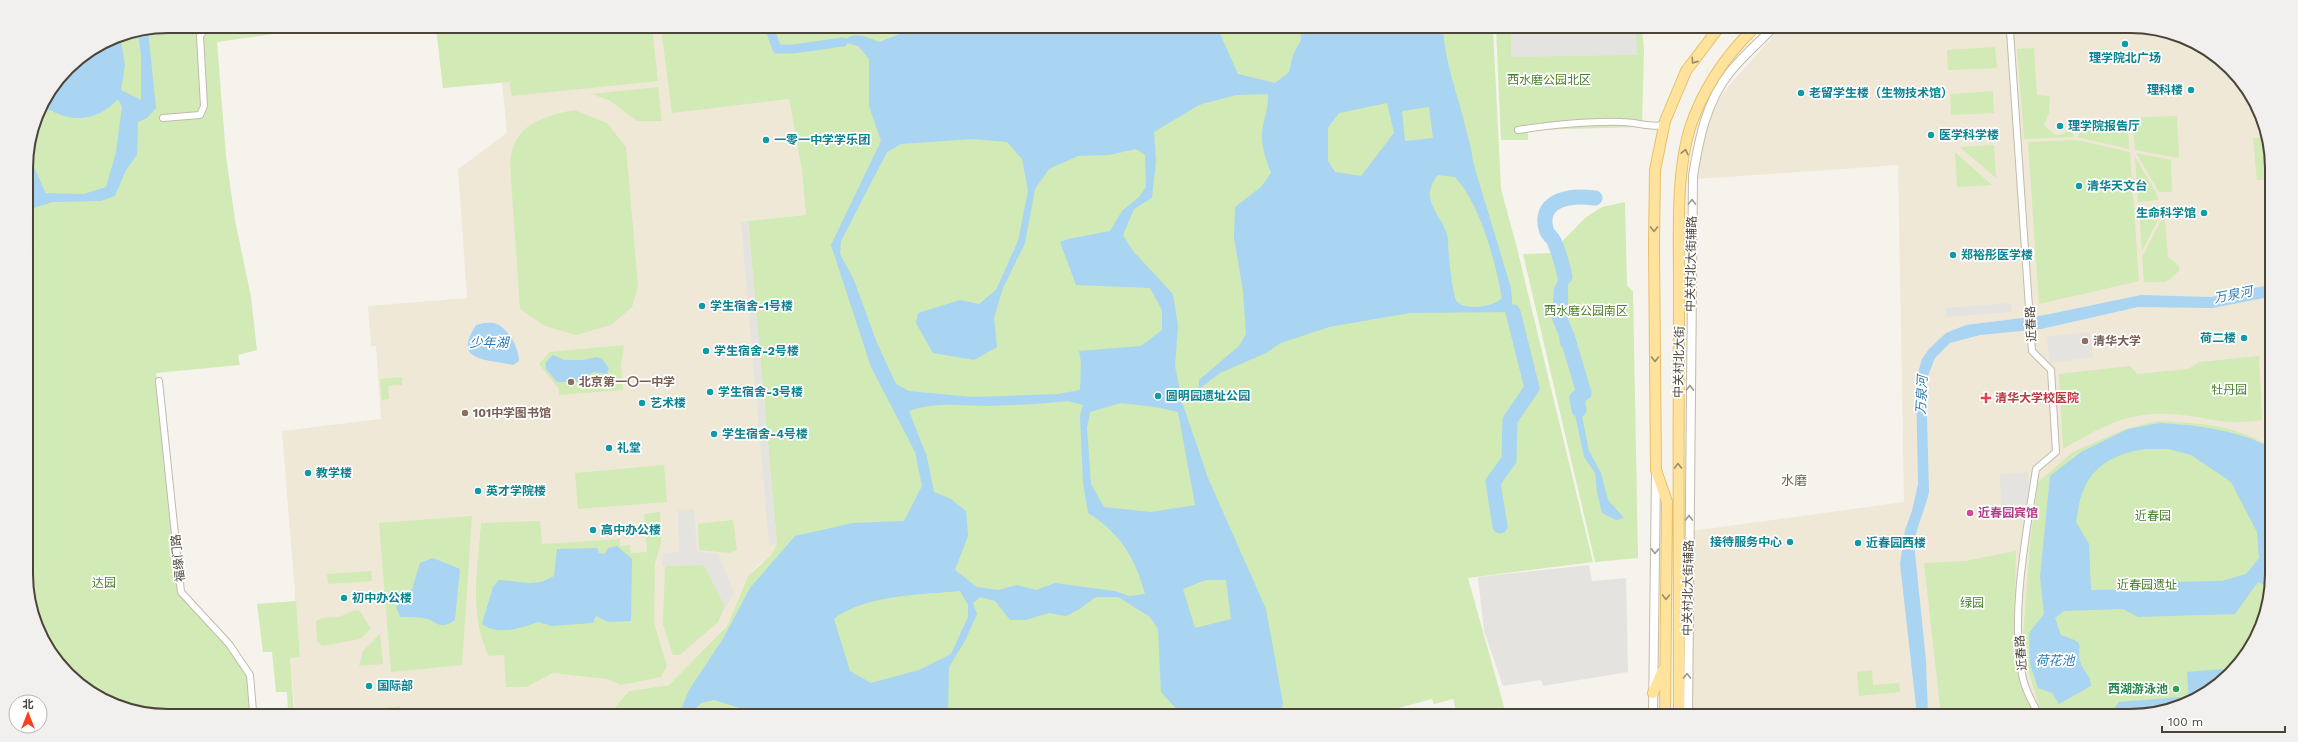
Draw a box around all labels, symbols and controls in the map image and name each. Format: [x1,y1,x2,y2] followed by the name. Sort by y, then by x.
[2120,39,2130,49] marker: 理学院北广场
[2089,51,2161,65] place label: 理学院北广场
[1692,56,1699,63] one-way arrow
[1507,73,1591,87] park label: 西水磨公园北区
[2147,83,2183,97] place label: 理科楼
[2186,85,2196,95] marker: 理科楼
[1809,86,1953,100] place label: 老留学生楼（生物技术馆）
[1796,88,1806,98] marker: 老留学生楼（生物技术馆）
[2068,119,2140,133] place label: 理学院报告厅
[2055,121,2065,131] marker: 理学院报告厅
[1939,128,1999,142] place label: 医学科学楼
[1926,130,1936,140] marker: 医学科学楼
[774,133,870,147] place label: 一零一中学学乐团
[761,135,771,145] marker: 一零一中学学乐团
[1681,149,1689,155] one-way arrow
[2087,179,2147,193] place label: 清华天文台
[2074,181,2084,191] marker: 清华天文台
[1688,199,1696,205] one-way arrow
[2136,206,2196,220] place label: 生命科学馆
[2199,208,2209,218] marker: 生命科学馆
[1683,216,1699,312] street label: 中关村北大街辅路
[1650,226,1658,232] one-way arrow
[1961,248,2033,262] place label: 郑裕彤医学楼
[1948,250,1958,260] marker: 郑裕彤医学楼
[2213,283,2257,306] water label: 万泉河
[710,299,793,313] place label: 学生宿舍-1号楼
[697,301,707,311] marker: 学生宿舍-1号楼
[1544,304,1628,318] park label: 西水磨公园南区
[2023,306,2039,342] street label: 近春路
[1671,326,1687,398] street label: 中关村北大街
[2200,331,2236,345] place label: 荷二楼
[2239,333,2249,343] marker: 荷二楼
[2093,334,2141,348] place label: 清华大学
[469,335,510,350] water label: 少年湖
[2080,336,2090,346] marker: 清华大学
[714,344,799,358] place label: 学生宿舍-2号楼
[701,346,711,356] marker: 学生宿舍-2号楼
[1651,356,1659,362] one-way arrow
[1913,372,1930,415] water label: 万泉河
[579,375,675,389] place label: 北京第一〇一中学
[566,377,576,387] marker: 北京第一〇一中学
[2211,383,2247,397] park label: 牡丹园
[718,385,803,399] place label: 学生宿舍-3号楼
[1686,385,1694,391] one-way arrow
[705,387,715,397] marker: 学生宿舍-3号楼
[1166,389,1250,403] place label: 圆明园遗址公园
[1153,391,1163,401] marker: 圆明园遗址公园
[1995,391,2079,405] place label: 清华大学校医院
[1980,392,1992,404] marker: 清华大学校医院
[650,396,686,410] place label: 艺术楼
[637,398,647,408] marker: 艺术楼
[473,406,551,420] place label: 101中学图书馆
[460,408,470,418] marker: 101中学图书馆
[722,427,808,441] place label: 学生宿舍-4号楼
[709,429,719,439] marker: 学生宿舍-4号楼
[617,441,641,455] place label: 礼堂
[604,443,614,453] marker: 礼堂
[1674,463,1682,469] one-way arrow
[316,466,352,480] place label: 教学楼
[303,468,313,478] marker: 教学楼
[1781,473,1807,488] district label: 水磨
[486,484,546,498] place label: 英才学院楼
[473,486,483,496] marker: 英才学院楼
[1978,506,2038,520] place label: 近春园宾馆
[1965,508,1975,518] marker: 近春园宾馆
[2135,509,2171,523] park label: 近春园
[1685,515,1693,521] one-way arrow
[601,523,661,537] place label: 高中办公楼
[588,525,598,535] marker: 高中办公楼
[169,533,187,583] street label: 福缘门路
[1710,535,1782,549] place label: 接待服务中心
[1866,536,1926,550] place label: 近春园西楼
[1785,537,1795,547] marker: 接待服务中心
[1853,538,1863,548] marker: 近春园西楼
[1680,540,1696,636] street label: 中关村北大街辅路
[1651,548,1659,554] one-way arrow
[92,576,116,590] park label: 达园
[2117,578,2177,592] park label: 近春园遗址
[352,591,412,605] place label: 初中办公楼
[339,593,349,603] marker: 初中办公楼
[1662,594,1670,600] one-way arrow
[1960,596,1984,610] park label: 绿园
[2012,634,2030,672] street label: 近春路
[2035,653,2076,668] water label: 荷花池
[1683,673,1691,679] one-way arrow
[377,679,413,693] place label: 国际部
[364,681,374,691] marker: 国际部
[2108,682,2168,696] place label: 西湖游泳池
[2171,684,2181,694] marker: 西湖游泳池
[8,694,48,734] north arrow
[23,698,34,711] text: 北
[2162,708,2285,734] scale bar
[2168,715,2203,729] text: 100 m

